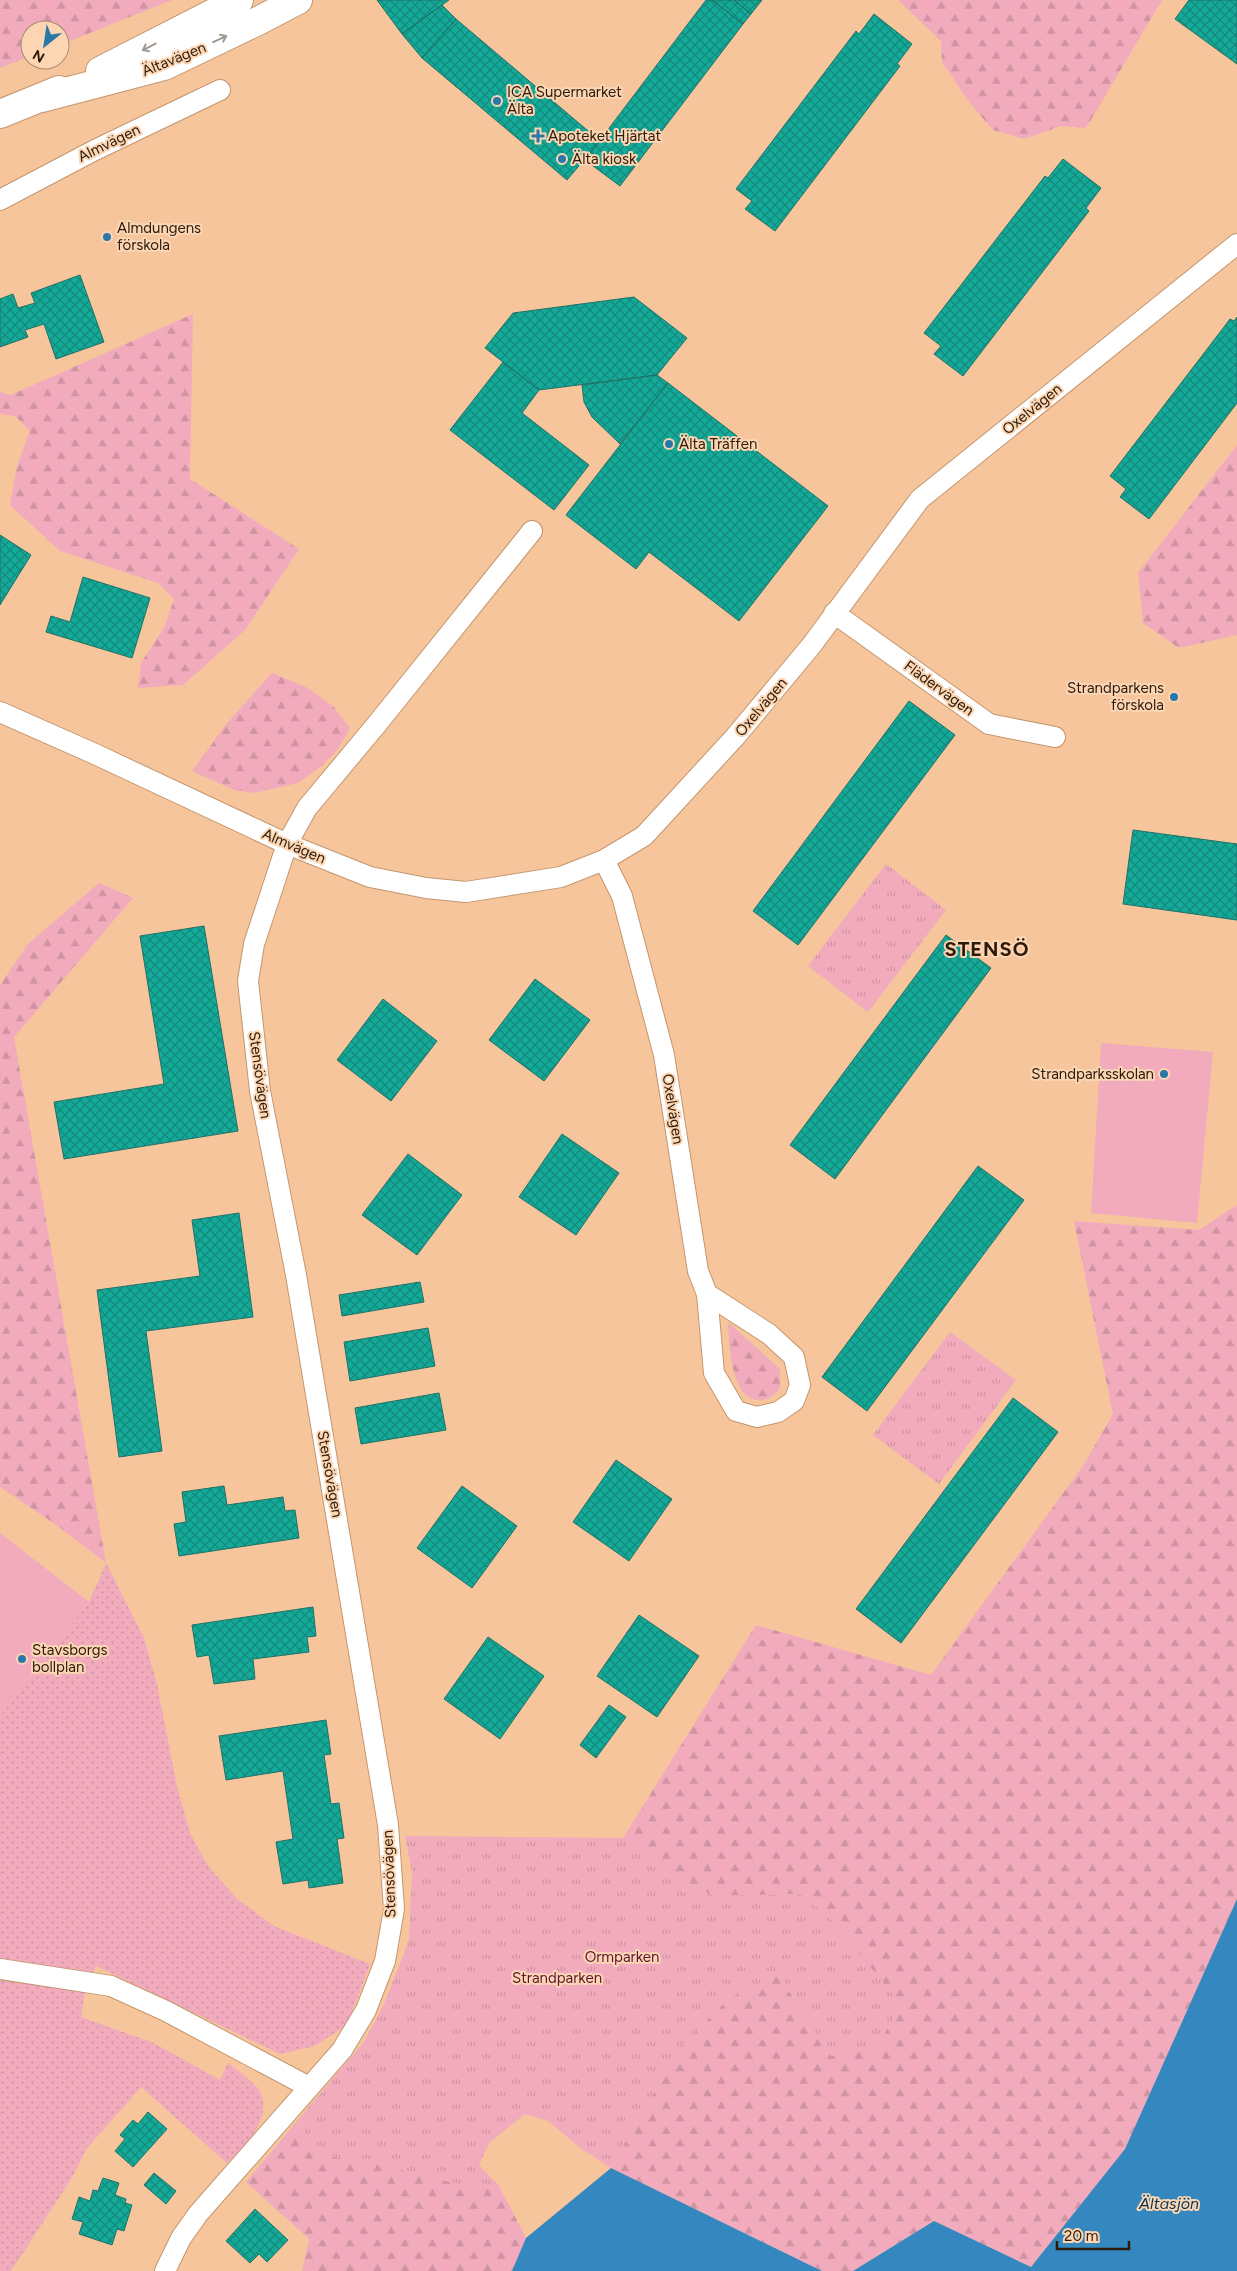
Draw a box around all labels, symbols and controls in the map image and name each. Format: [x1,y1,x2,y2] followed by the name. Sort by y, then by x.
[20,20,70,70] north arrow
[213,34,228,44] one-way arrow
[139,38,209,80] street label: Ältavägen
[142,43,157,52] one-way arrow
[30,46,48,66] text: N
[507,83,622,118] place label: ICA Supermarket Älta
[491,95,503,107] marker: ICA Supermarket Älta
[75,120,143,166] street label: Almvägen
[548,127,662,145] place label: Apoteket Hjärtat
[532,130,544,142] marker: Apoteket Hjärtat
[572,150,637,168] place label: Älta kiosk
[556,153,568,165] marker: Älta kiosk
[117,219,201,254] place label: Almdungens förskola
[101,231,113,243] marker: Almdungens förskola
[999,380,1065,438] street label: Oxelvägen
[679,435,757,453] place label: Älta Träffen
[663,438,675,450] marker: Älta Träffen
[901,657,977,719] street label: Flädervägen
[731,674,791,740] street label: Oxelvägen
[1067,679,1164,714] place label: Strandparkens förskola
[1168,691,1180,703] marker: Strandparkens förskola
[260,825,328,867] street label: Almvägen
[945,937,1029,961] district label: STENSÖ
[245,1030,275,1120] street label: Stensövägen
[1031,1065,1154,1083] place label: Strandparksskolan
[1158,1068,1170,1080] marker: Strandparksskolan
[659,1073,687,1145] street label: Oxelvägen
[314,1429,346,1519] street label: Stensövägen
[32,1641,108,1676] place label: Stavsborgs bollplan
[16,1653,28,1665] marker: Stavsborgs bollplan
[378,1830,400,1918] street label: Stensövägen
[585,1948,659,1966] park label: Ormparken
[512,1969,602,1987] park label: Strandparken
[1138,2194,1199,2213] water label: Ältasjön
[1057,2218,1130,2250] scale bar
[1064,2227,1098,2245] text: 20 m

